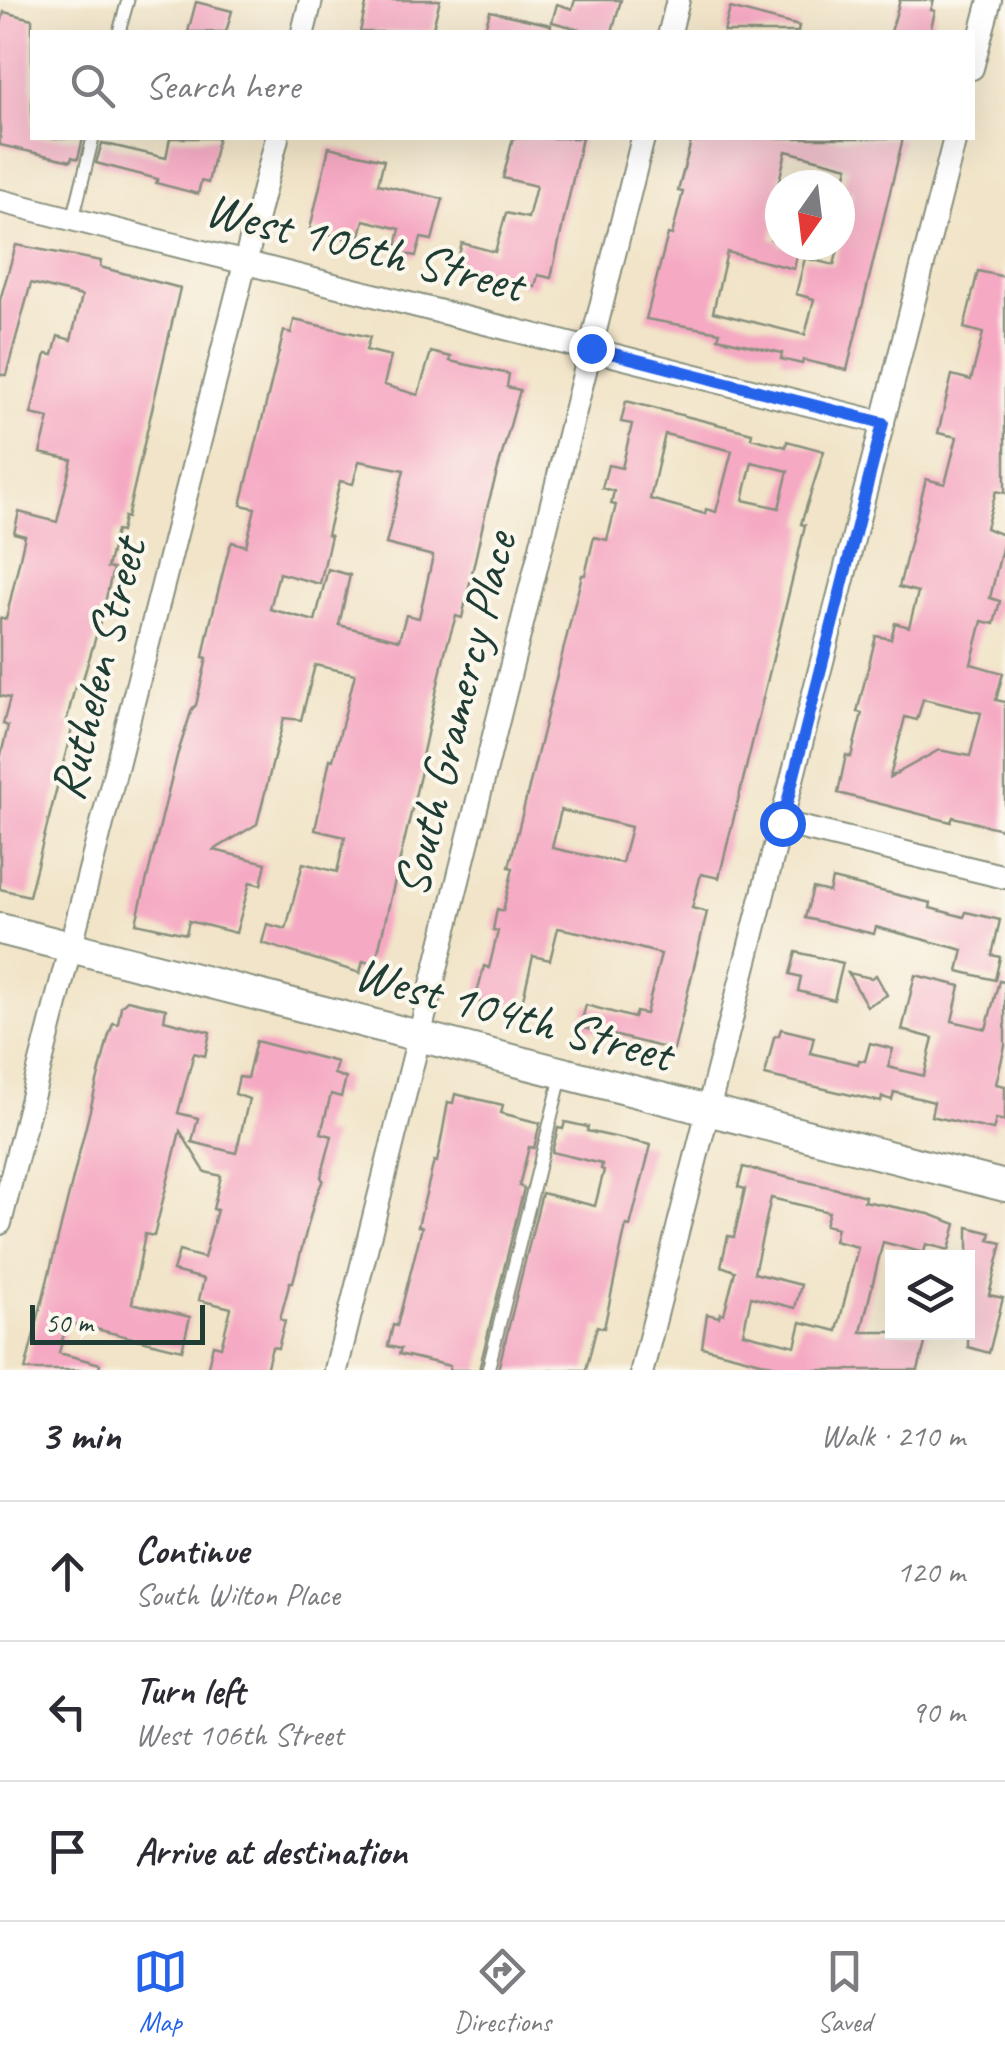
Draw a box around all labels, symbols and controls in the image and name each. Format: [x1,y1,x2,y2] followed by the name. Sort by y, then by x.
[30,30,975,140] search box
[65,58,120,113] icon: search
[145,62,300,109] text: Search here
[765,170,855,260] north arrow
[199,177,534,317] street label: West 106th Street
[569,326,615,372] route end
[379,523,531,903] street label: South Gramercy Place
[35,528,161,806] street label: Ruthelen Street
[760,801,806,847] route start
[348,941,683,1087] street label: West 104th Street
[885,1250,975,1340] map controls
[885,1250,975,1340] button: layers
[30,1300,205,1344] scale bar
[45,1305,93,1340] text: 50 m
[40,1409,120,1462] text: 3 min
[821,1415,965,1456] text: Walk · 210 m
[135,1527,249,1574] text: Continue
[40,1544,95,1599] icon: ahead
[896,1551,965,1592] text: 120 m
[135,1574,340,1615] text: South Wilton Place
[135,1667,245,1714] text: Turn left
[40,1684,95,1739] icon: left
[911,1691,965,1732] text: 90 m
[135,1714,343,1755] text: West 106th Street
[40,1824,95,1879] icon: arrive
[135,1828,407,1875] text: Arrive at destination
[133,1944,188,2039] tab: Map
[454,1944,551,2039] tab: Directions
[817,1944,872,2039] tab: Saved

